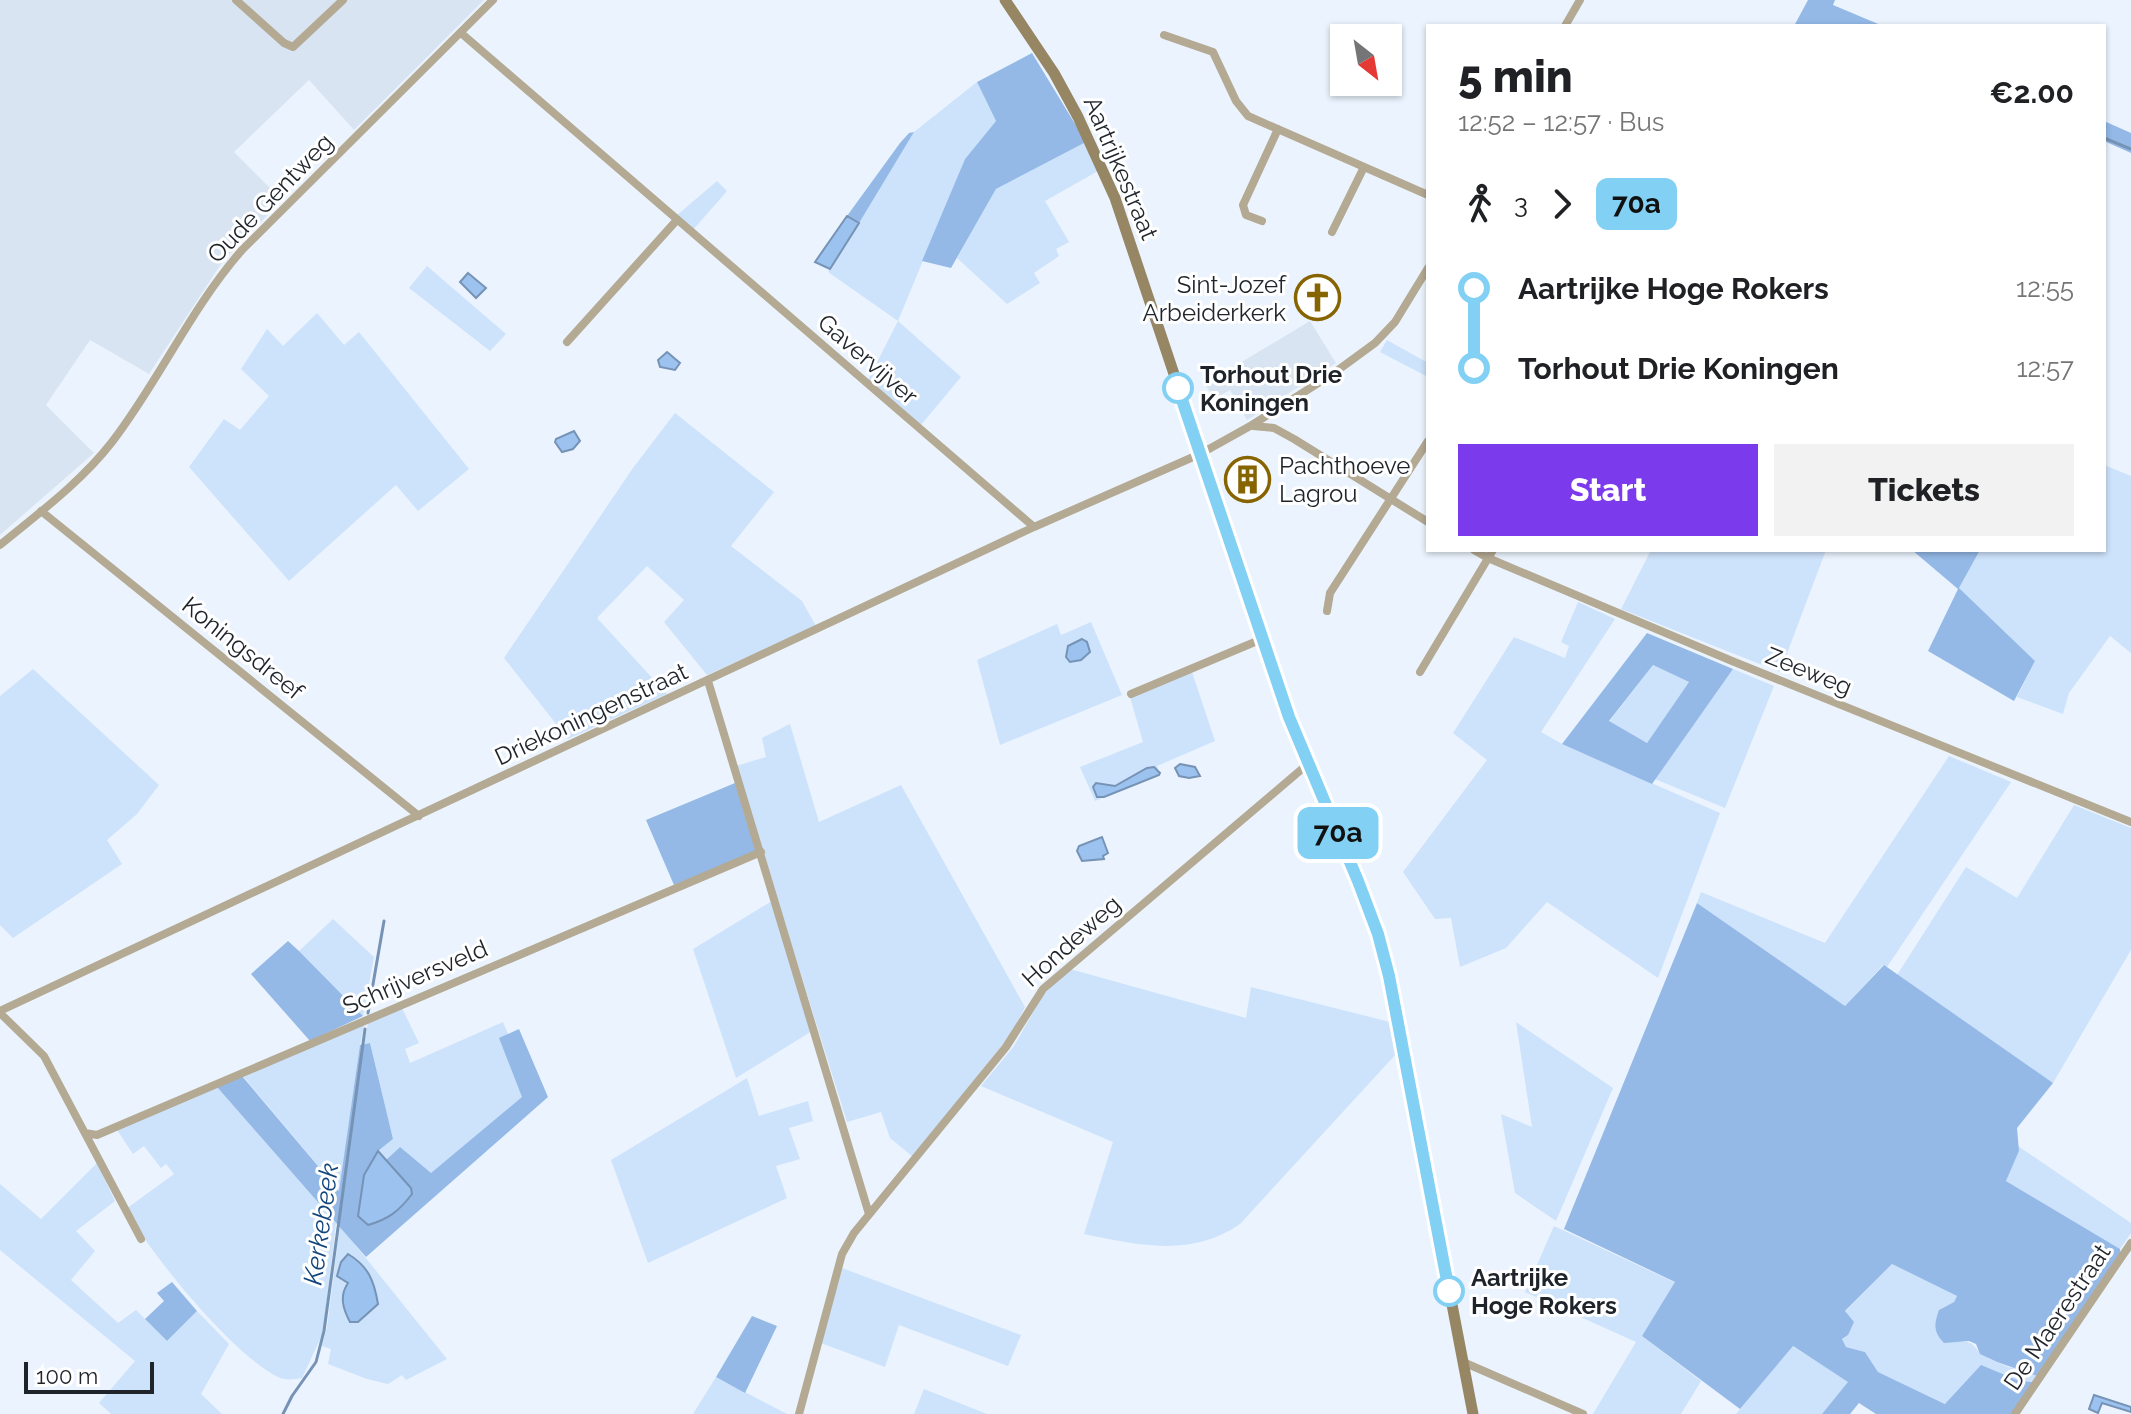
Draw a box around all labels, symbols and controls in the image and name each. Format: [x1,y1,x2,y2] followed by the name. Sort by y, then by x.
[1330,24,1402,96] north arrow
[1330,24,1402,96] map controls
[1458,51,1573,102] text: 5 min
[1990,75,2074,110] text: €2.00
[1078,92,1164,244] street label: Aartrijkestraat
[1458,107,1664,137] text: 12:52 – 12:57 · Bus
[201,127,339,269] street label: Oude Gentweg
[1458,182,1502,226] icon: walk
[1540,182,1584,226] icon: forward
[1612,187,1661,220] text: 70a
[1514,189,1528,219] text: 3
[1142,270,1287,327] place label: Sint-Jozef Arbeiderkerk
[1518,271,1829,306] text: Aartrijke Hoge Rokers
[2016,273,2074,303] text: 12:55
[1293,274,1341,322] church icon: Sint-Jozef Arbeiderkerk
[812,308,924,411] street label: Gavervijver
[1518,351,1839,386] text: Torhout Drie Koningen
[2016,353,2074,383] text: 12:57
[1200,360,1342,417] place label: Torhout Drie Koningen
[1163,373,1193,403] marker: Torhout Drie Koningen
[1458,444,1758,536] button: Start
[1774,444,2074,536] button: Tickets
[1279,451,1410,508] place label: Pachthoeve Lagrou
[1224,455,1272,503] building icon: Pachthoeve Lagrou
[177,590,310,706] street label: Koningsdreef
[1762,641,1856,701] street label: Zeeweg
[490,657,692,771] street label: Driekoningenstraat
[1292,807,1384,859] line badge: 70a
[1314,816,1362,849] text: 70a
[1016,889,1126,993] street label: Hondeweg
[338,933,492,1021] street label: Schrijversveld
[298,1161,344,1287] water label: Kerkebeek
[1998,1239,2116,1395] street label: De Maerestraat
[1471,1263,1617,1320] place label: Aartrijke Hoge Rokers
[1434,1276,1464,1306] marker: Aartrijke Hoge Rokers
[24,1358,154,1394] scale bar
[36,1363,98,1389] text: 100 m

